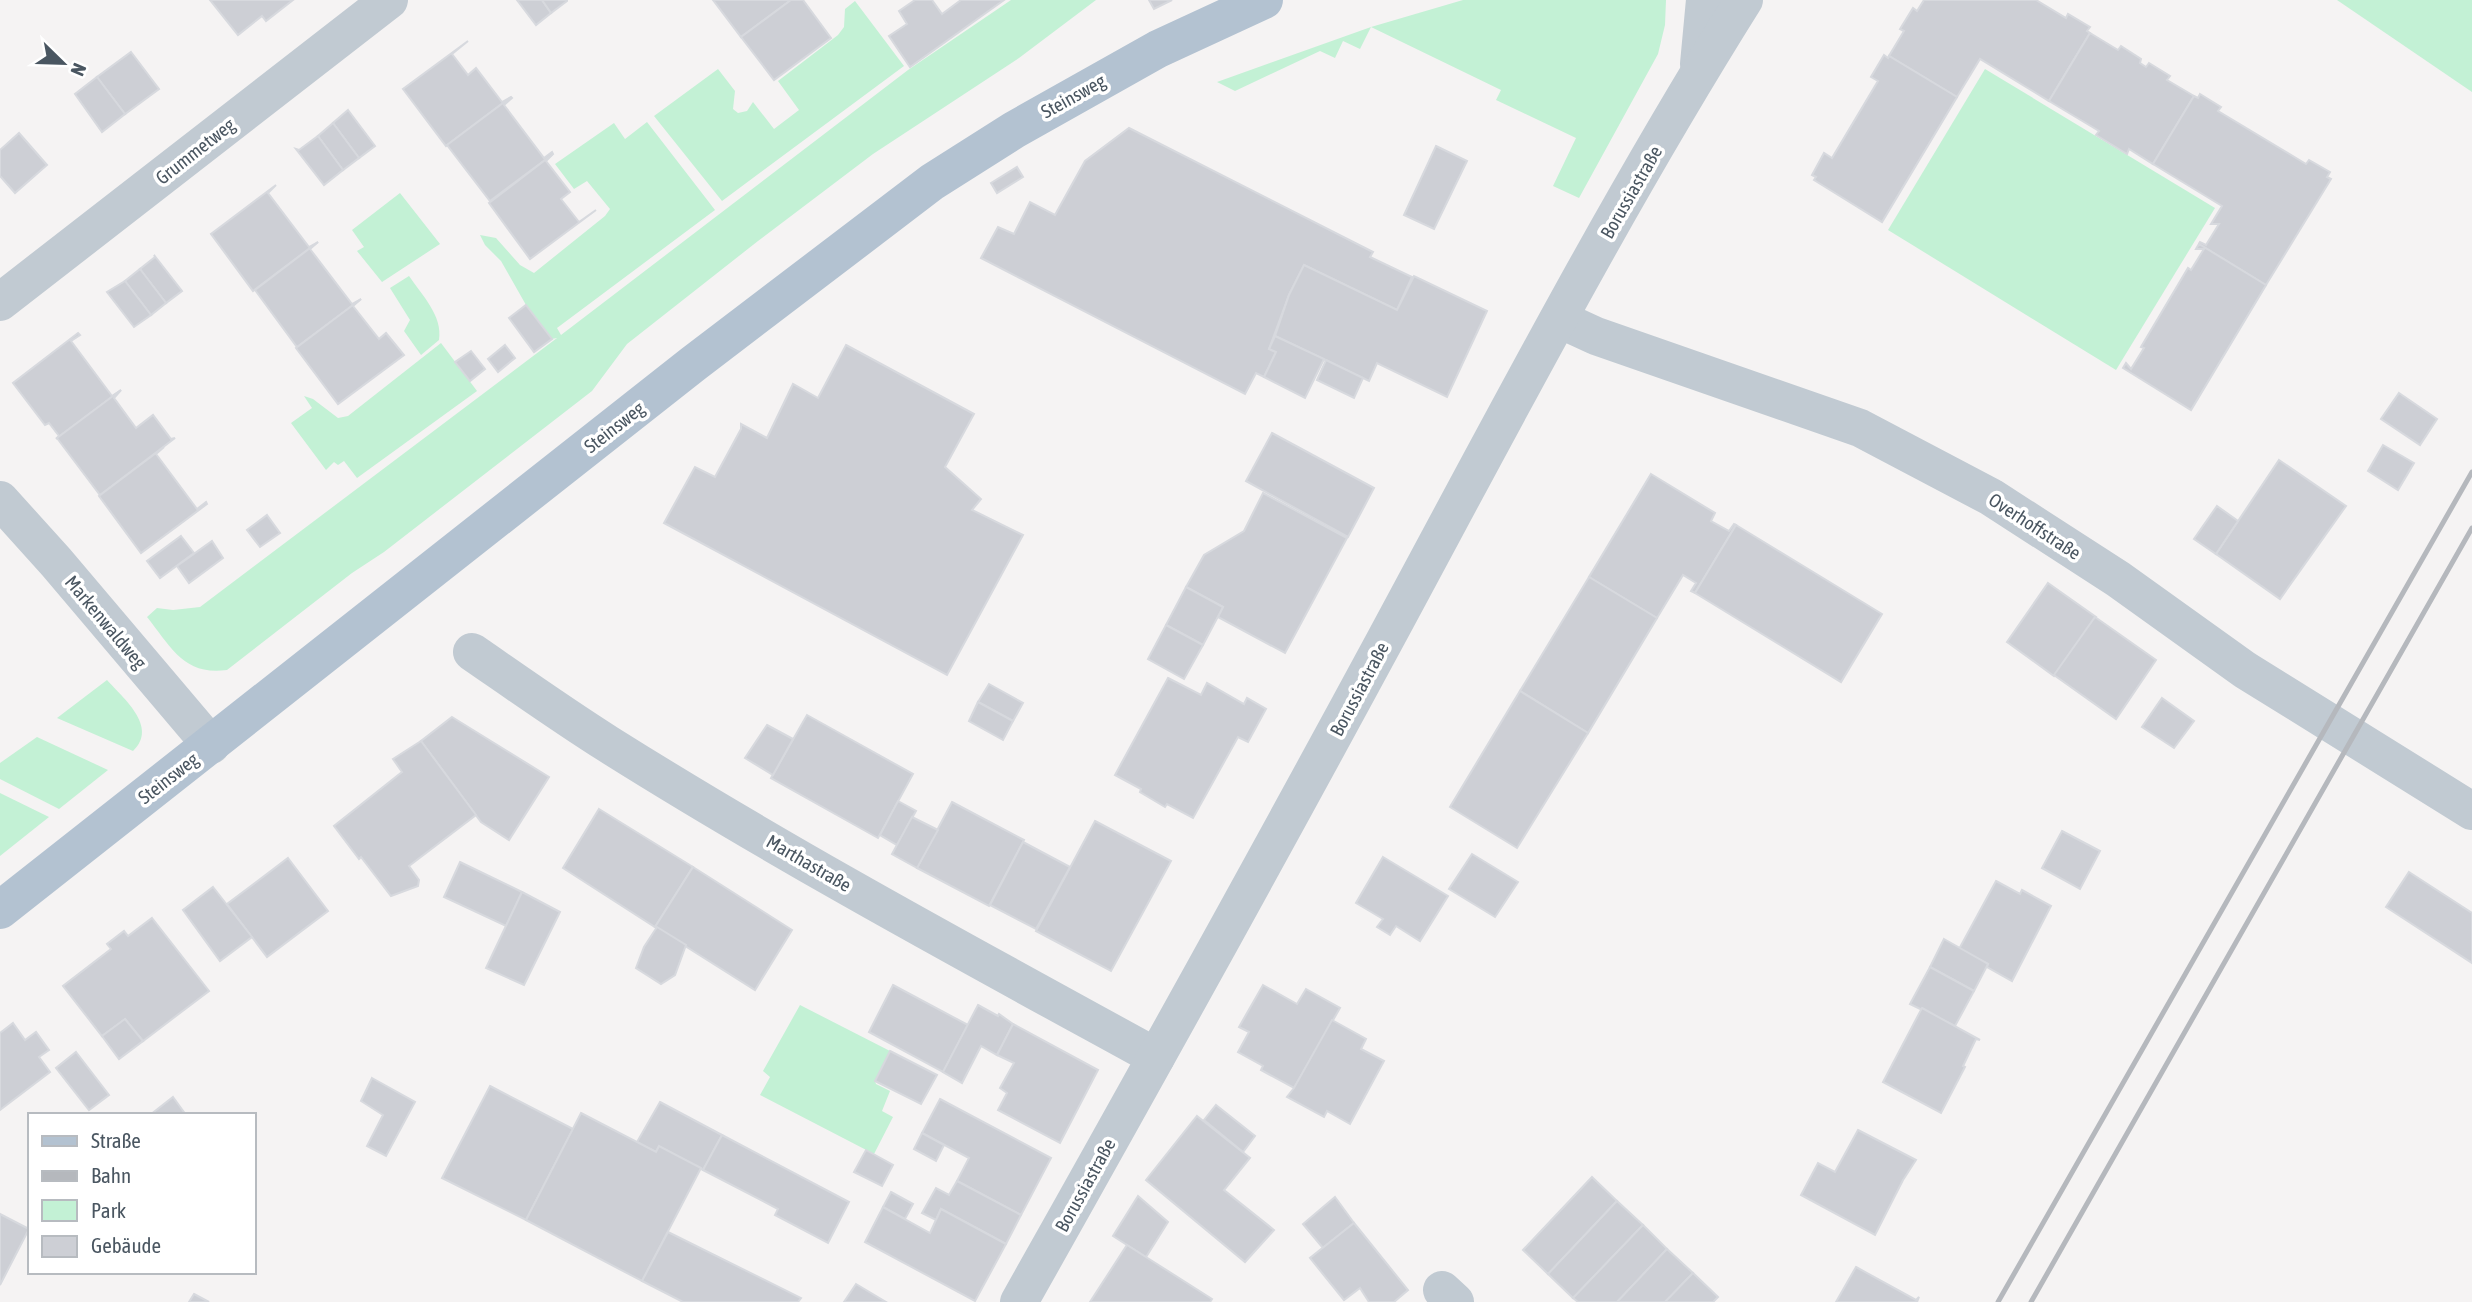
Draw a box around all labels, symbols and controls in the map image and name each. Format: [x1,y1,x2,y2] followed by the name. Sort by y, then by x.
[28,28,98,98] north arrow
[66,60,91,79] text: N
[1037,69,1110,123] street label: Steinsweg
[151,113,240,189] street label: Grummetweg
[1596,142,1666,242] street label: Borussiastraße
[580,396,649,457] street label: Steinsweg
[1985,488,2085,564] street label: Overhoffstraße
[61,571,152,674] street label: Markenwaldweg
[1325,638,1393,740] street label: Borussiastraße
[134,747,203,808] street label: Steinsweg
[763,830,855,896] street label: Marthastraße
[28,1113,256,1274] legend
[91,1128,141,1152] text: Straße
[1050,1135,1120,1235] street label: Borussiastraße
[91,1163,131,1187] text: Bahn
[91,1198,126,1222] text: Park
[91,1233,161,1257] text: Gebäude

